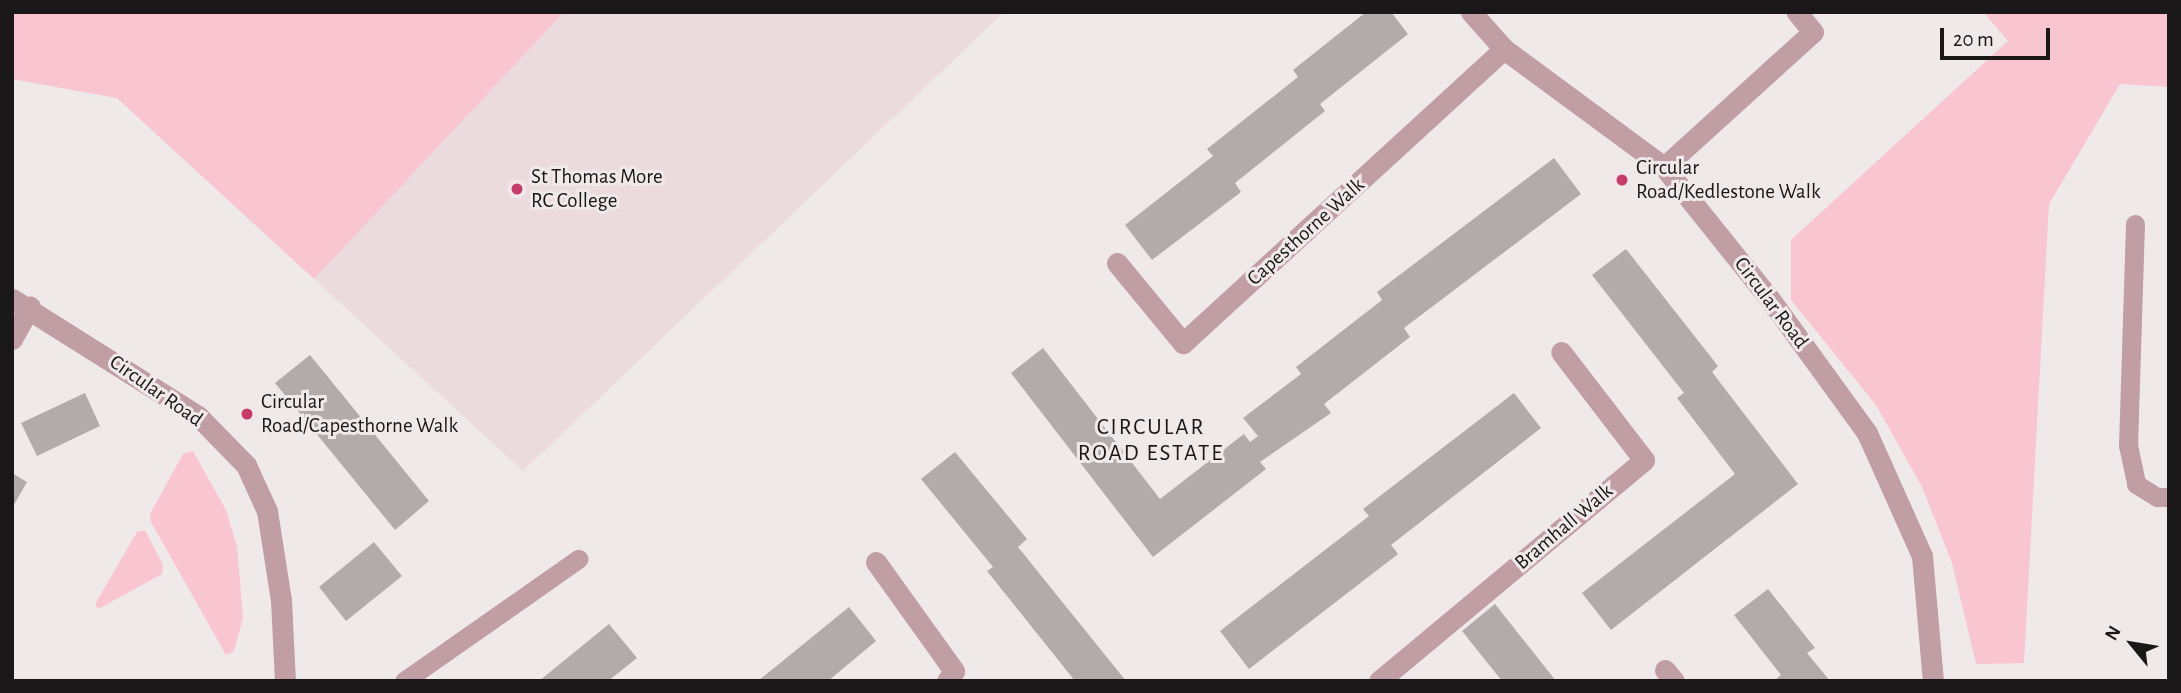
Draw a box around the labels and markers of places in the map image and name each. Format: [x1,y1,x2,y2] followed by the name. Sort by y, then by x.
[1636,155,1821,205] place label: Circular Road/Kedlestone Walk
[531,164,663,214] place label: St Thomas More RC College
[1614,172,1630,188] marker: Circular Road/Kedlestone Walk
[509,181,525,197] marker: St Thomas More RC College
[261,389,458,439] place label: Circular Road/Capesthorne Walk
[239,406,255,422] marker: Circular Road/Capesthorne Walk

